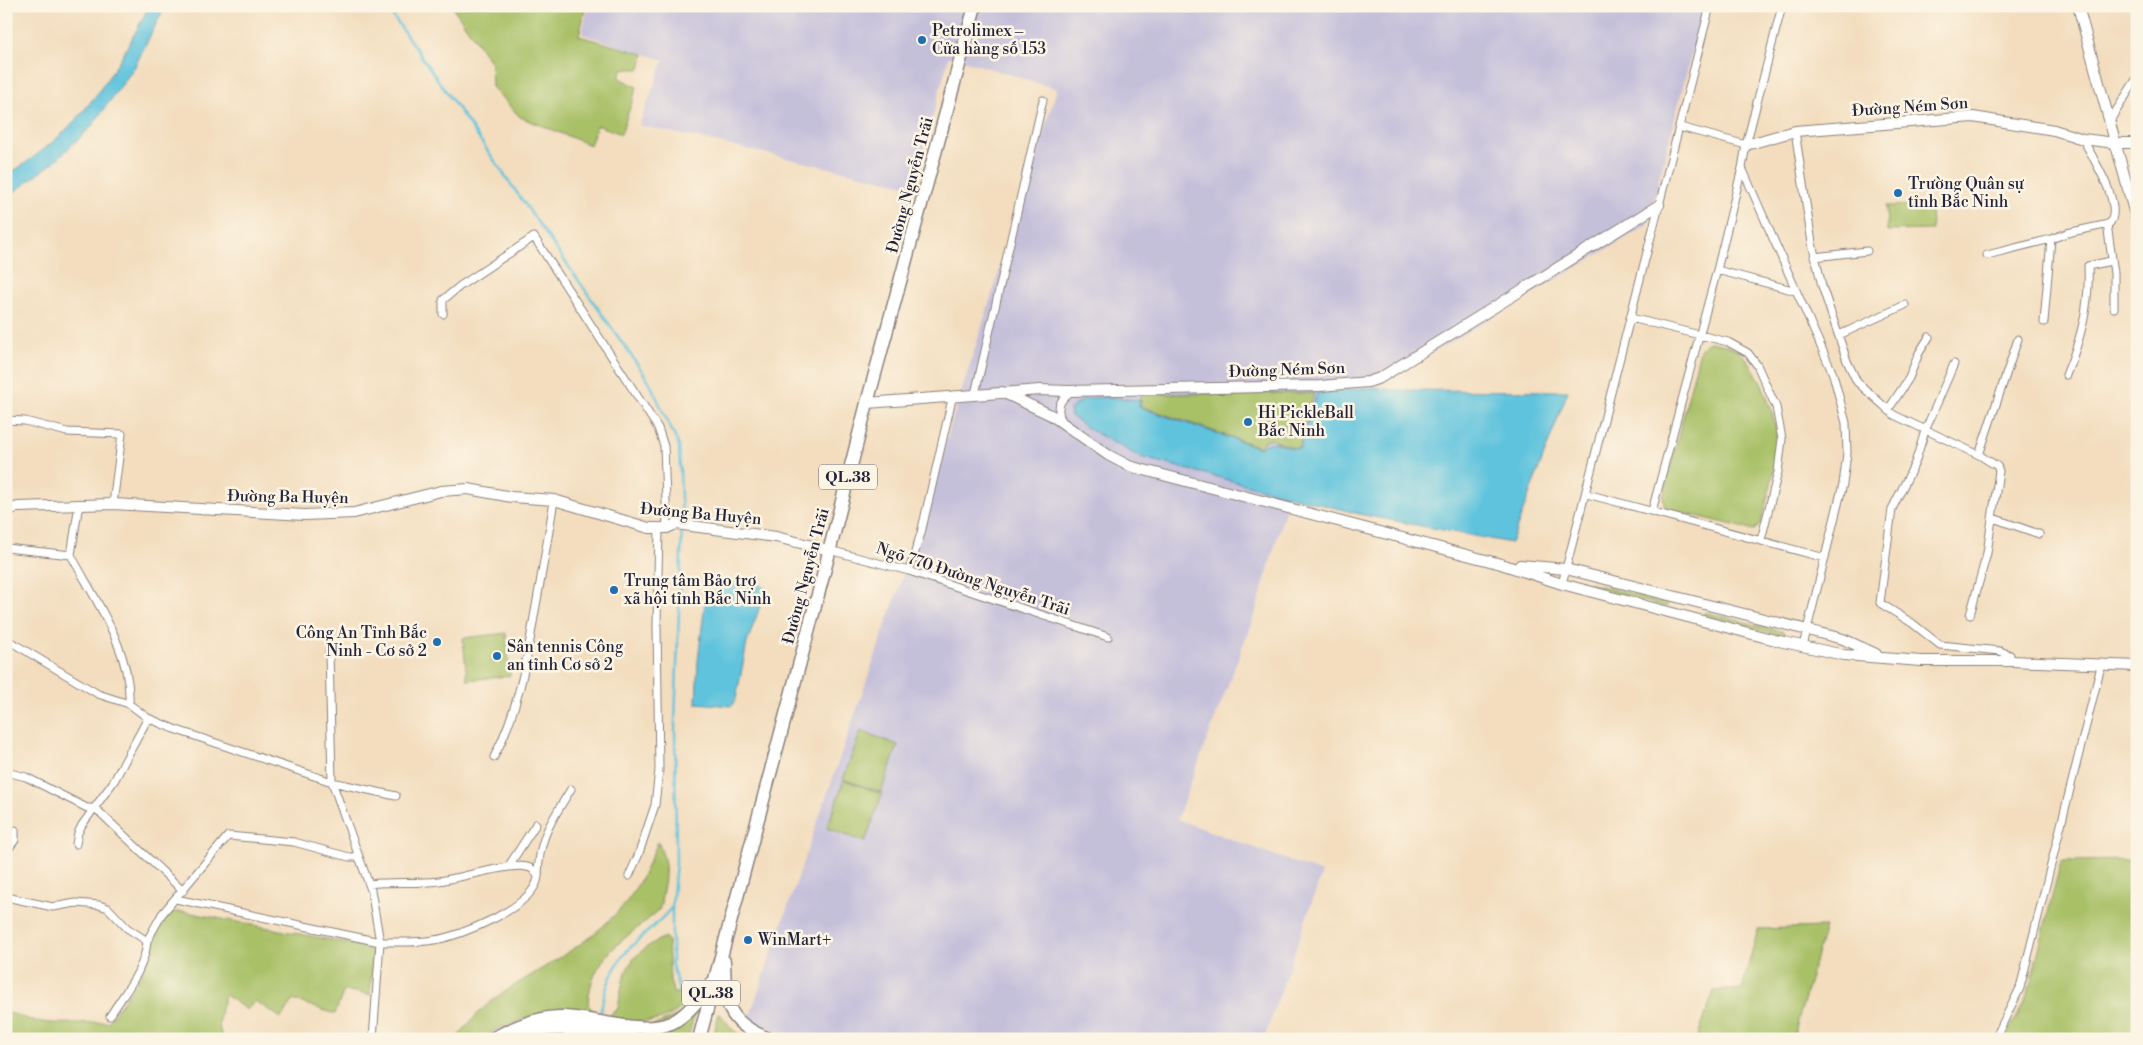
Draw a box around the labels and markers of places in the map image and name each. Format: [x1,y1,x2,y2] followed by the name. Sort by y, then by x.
[932,21,1046,59] place label: Petrolimex – Cửa hàng số 153
[916,34,928,46] marker: Petrolimex – Cửa hàng số 153
[1908,174,2025,212] place label: Trường Quân sự tỉnh Bắc Ninh
[1892,187,1904,199] marker: Trường Quân sự tỉnh Bắc Ninh
[1257,403,1354,441] place label: Hi PickleBall Bắc Ninh
[1242,416,1254,428] marker: Hi PickleBall Bắc Ninh
[623,571,772,609] place label: Trung tâm Bảo trợ xã hội tỉnh Bắc Ninh
[608,584,620,596] marker: Trung tâm Bảo trợ xã hội tỉnh Bắc Ninh
[296,623,427,661] place label: Công An Tỉnh Bắc Ninh - Cơ sở 2
[431,636,443,648] marker: Công An Tỉnh Bắc Ninh - Cơ sở 2
[507,637,624,675] place label: Sân tennis Công an tỉnh Cơ sở 2
[491,650,503,662] marker: Sân tennis Công an tỉnh Cơ sở 2
[757,930,831,950] place label: WinMart+
[742,934,754,946] marker: WinMart+

